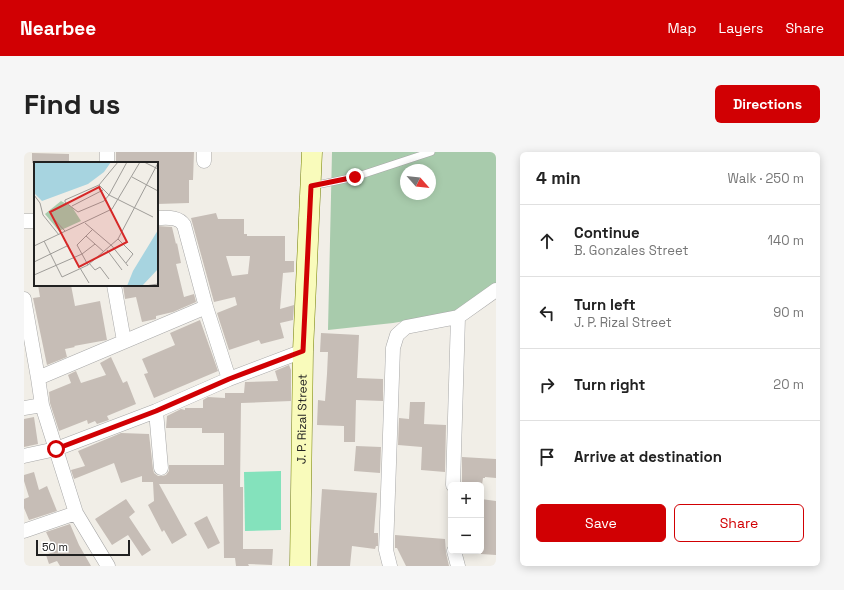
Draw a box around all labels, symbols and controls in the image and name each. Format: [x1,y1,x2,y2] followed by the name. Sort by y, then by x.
[20,16,96,41] text: Nearbee
[667,19,697,37] text: Map
[719,19,763,37] text: Layers
[785,19,824,37] text: Share
[715,85,820,123] button: Directions
[24,86,121,122] text: Find us
[34,162,158,286] inset map
[400,164,436,200] north arrow
[536,167,581,189] text: 4 min
[346,168,364,186] route end
[728,170,804,187] text: Walk · 250 m
[574,223,640,242] text: Continue
[536,230,558,252] icon: ahead
[768,232,804,249] text: 140 m
[574,242,688,259] text: B. Gonzales Street
[574,295,636,314] text: Turn left
[536,302,558,324] icon: left
[773,304,804,321] text: 90 m
[574,314,672,331] text: J. P. Rizal Street
[293,374,311,464] street label: J. P. Rizal Street
[536,374,558,396] icon: right
[574,375,645,394] text: Turn right
[773,376,804,393] text: 20 m
[47,440,65,458] route start
[536,446,558,468] icon: arrive
[574,447,722,466] text: Arrive at destination
[448,482,484,554] map controls
[448,482,484,518] button: +
[536,504,666,542] button: Save
[674,504,804,542] button: Share
[448,518,484,554] button: −
[36,538,130,557] scale bar
[42,540,68,554] text: 50 m

